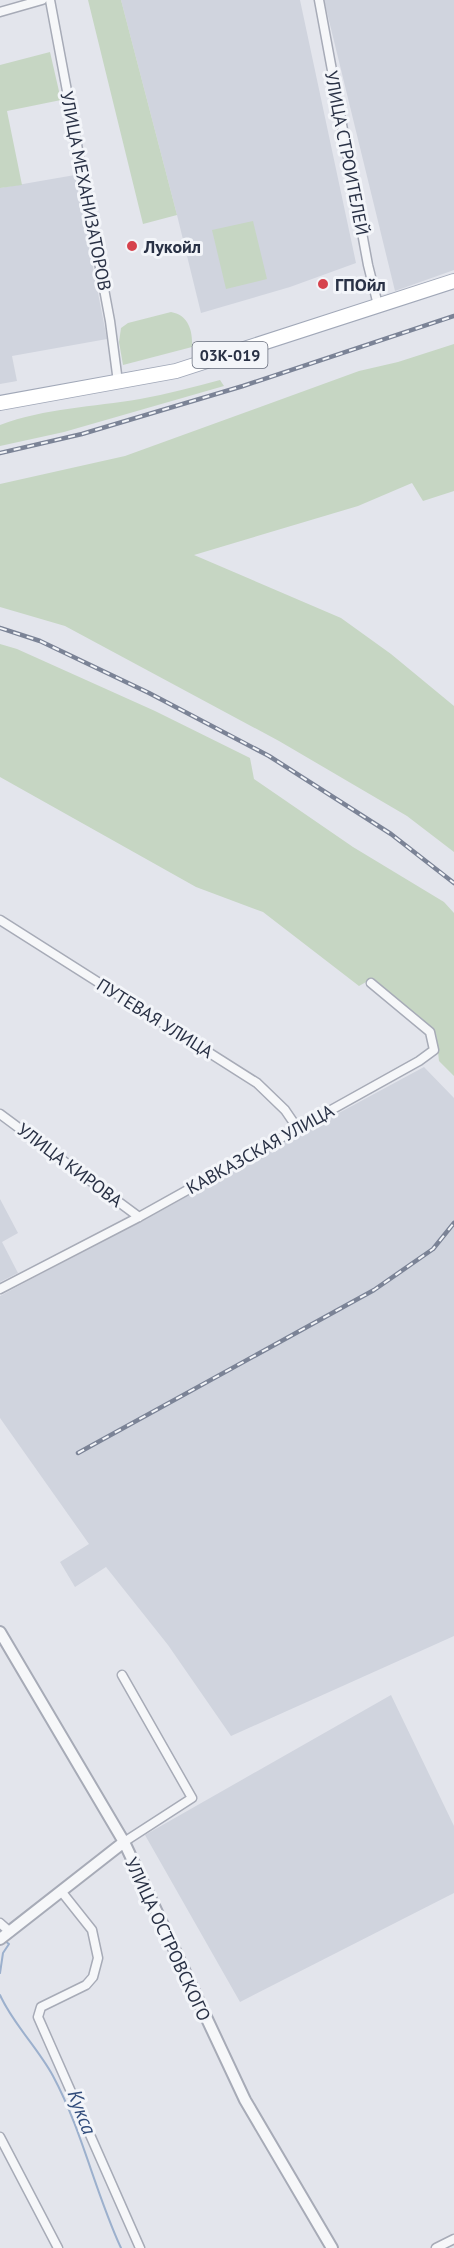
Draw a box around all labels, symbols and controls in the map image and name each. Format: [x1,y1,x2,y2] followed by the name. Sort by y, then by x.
[320,69,374,237] street label: УЛИЦА СТРОИТЕЛЕЙ
[55,89,117,293] street label: УЛИЦА МЕХАНИЗАТОРОВ
[143,235,201,258] place label: Лукойл
[125,239,139,253] marker: Лукойл
[335,273,386,296] place label: ГПОйл
[316,277,330,291] marker: ГПОйл
[192,342,268,368] road number: 03К-019
[93,973,218,1063] street label: ПУТЕВАЯ УЛИЦА
[182,1099,338,1199] street label: КАВКАЗСКАЯ УЛИЦА
[13,1118,128,1212] street label: УЛИЦА КИРОВА
[120,1854,216,2024] street label: УЛИЦА ОСТРОВСКОГО
[62,2086,102,2138] water label: Кукса

